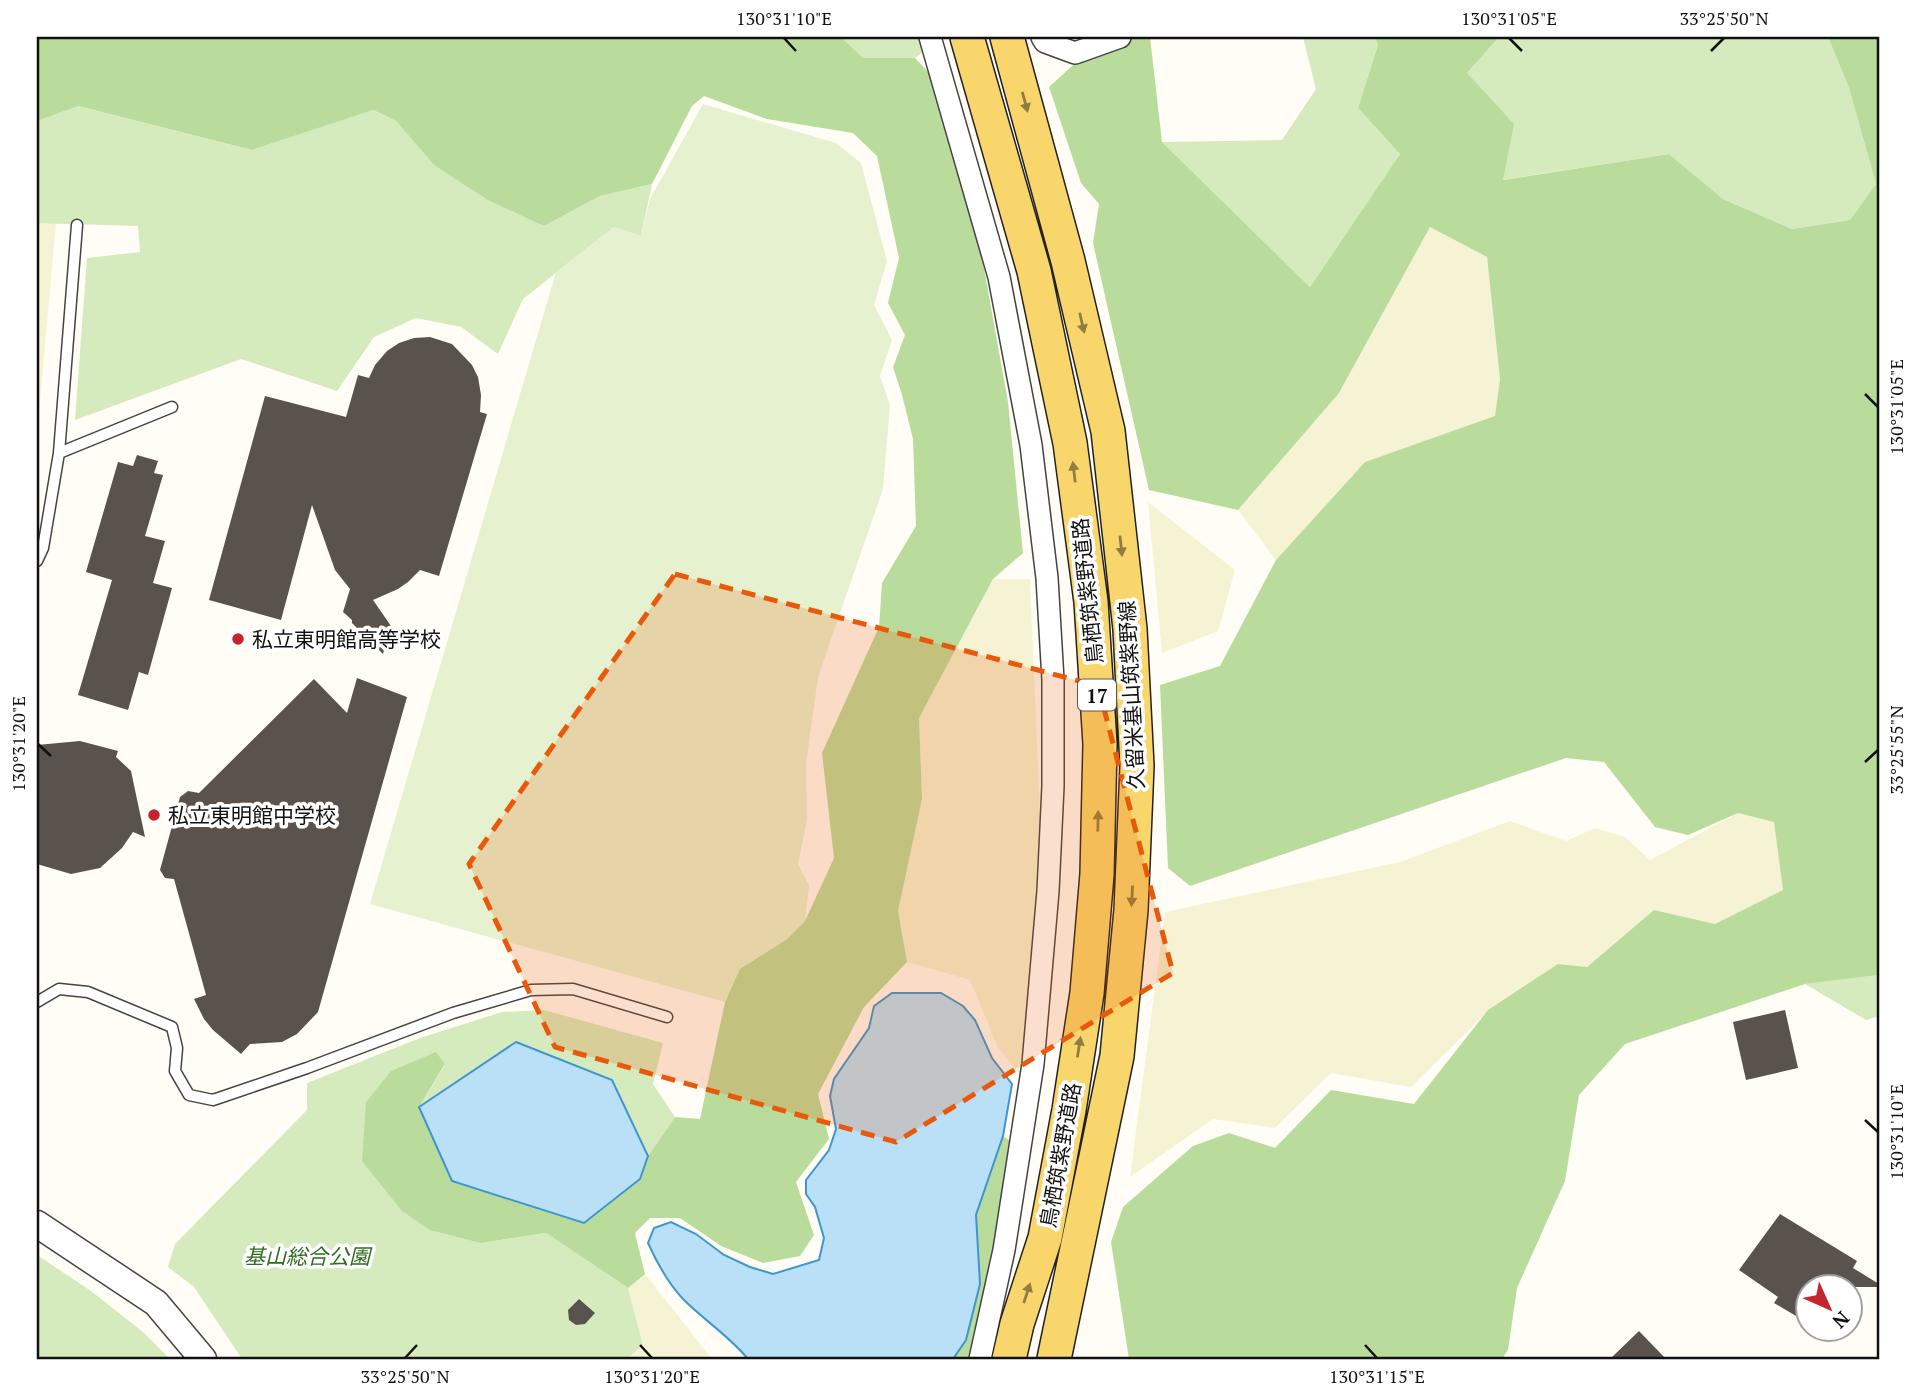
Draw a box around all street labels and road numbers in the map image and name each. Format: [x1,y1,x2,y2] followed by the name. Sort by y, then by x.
[1065,516,1109,666] street label: 鳥栖筑紫野道路
[1112,600,1150,790] street label: 久留米基山筑紫野線
[1078,680,1116,710] road number: 17
[1033,1080,1087,1230] street label: 鳥栖筑紫野道路

